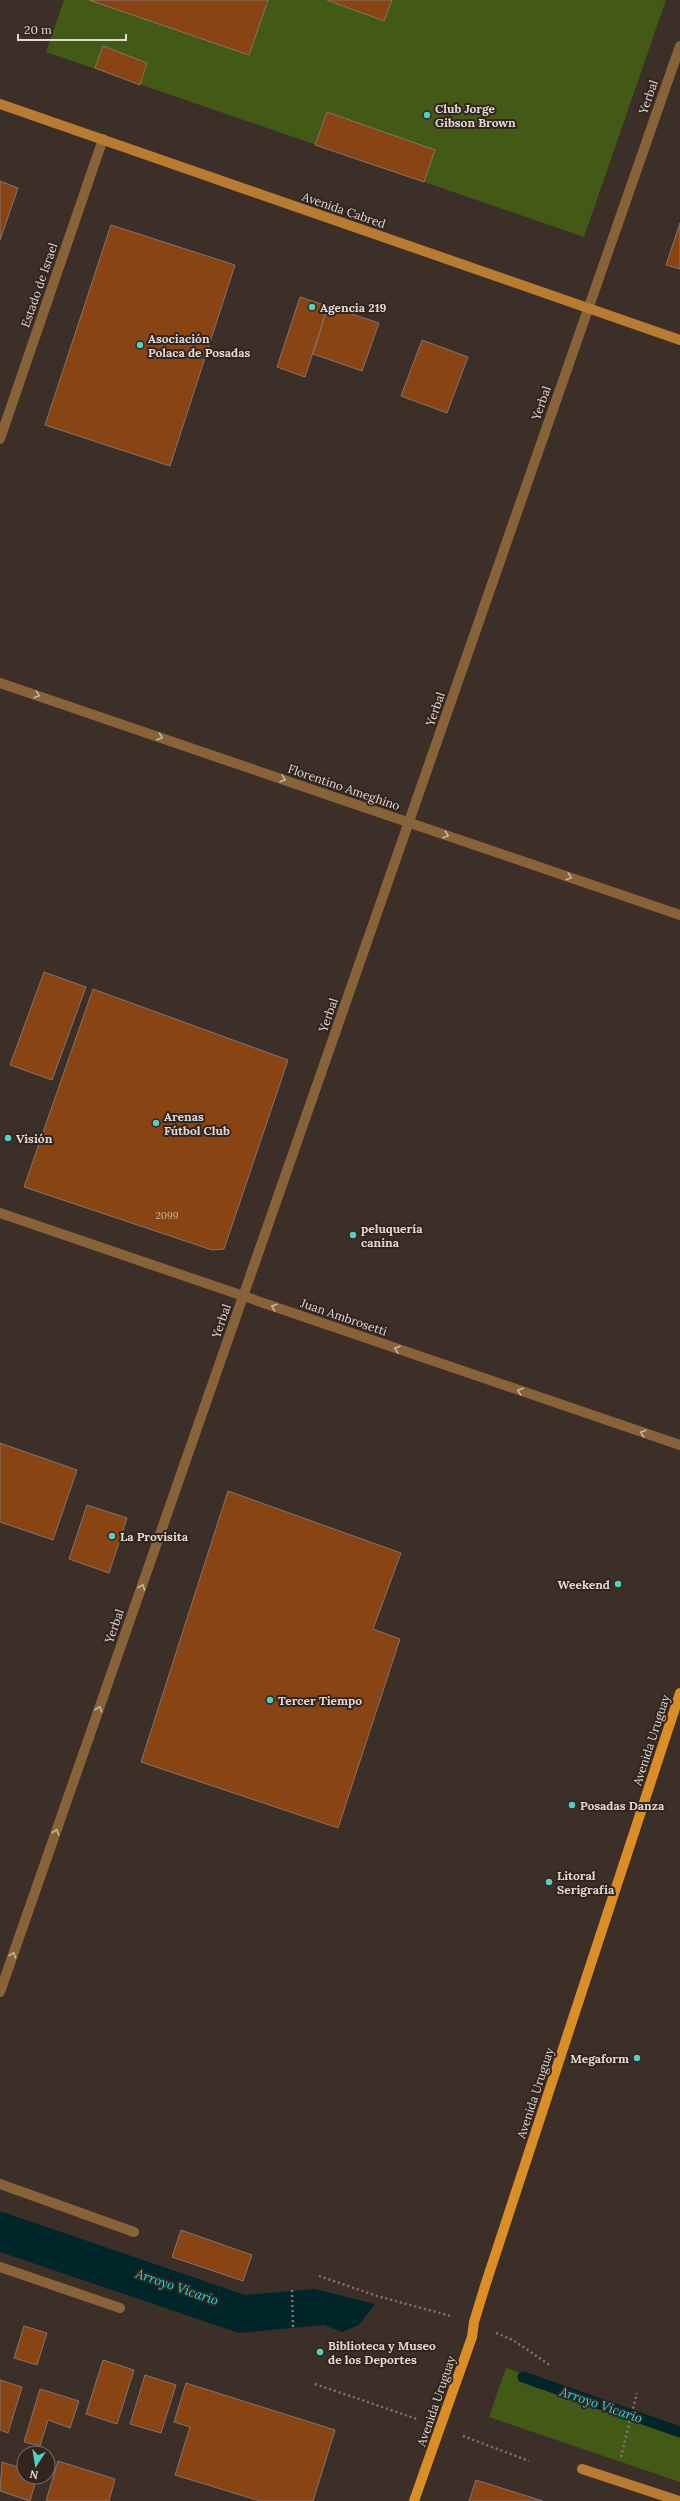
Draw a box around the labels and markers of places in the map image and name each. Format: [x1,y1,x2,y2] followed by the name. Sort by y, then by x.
[435,101,516,130] place label: Club Jorge Gibson Brown
[422,110,432,120] marker: Club Jorge Gibson Brown
[320,300,387,315] place label: Agencia 219
[307,302,317,312] marker: Agencia 219
[148,331,250,360] place label: Asociación Polaca de Posadas
[135,340,145,350] marker: Asociación Polaca de Posadas
[164,1109,230,1138] place label: Arenas Fútbol Club
[151,1118,161,1128] marker: Arenas Fútbol Club
[16,1131,53,1146] place label: Visión
[3,1133,13,1143] marker: Visión
[361,1221,423,1250] place label: peluquería canina
[348,1230,358,1240] marker: peluquería canina
[120,1529,189,1544] place label: La Provisita
[107,1531,117,1541] marker: La Provisita
[558,1577,610,1592] place label: Weekend
[613,1579,623,1589] marker: Weekend
[278,1693,362,1708] place label: Tercer Tiempo
[265,1695,275,1705] marker: Tercer Tiempo
[580,1798,665,1813] place label: Posadas Danza
[567,1800,577,1810] marker: Posadas Danza
[557,1868,615,1897] place label: Litoral Serigrafía
[544,1877,554,1887] marker: Litoral Serigrafía
[570,2051,629,2066] place label: Megaform
[632,2053,642,2063] marker: Megaform
[328,2338,436,2367] place label: Biblioteca y Museo de los Deportes
[315,2347,325,2357] marker: Biblioteca y Museo de los Deportes

